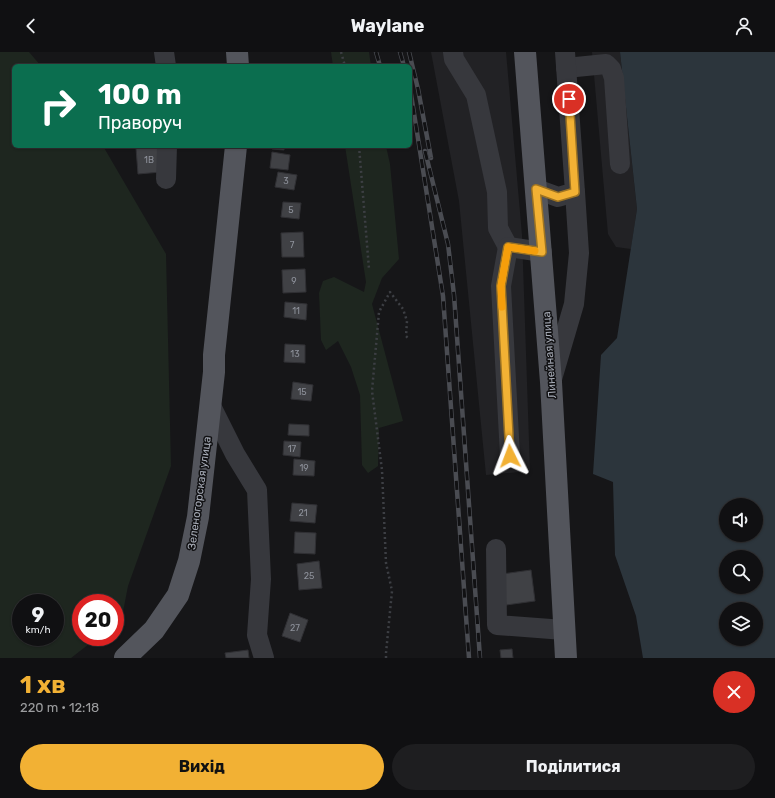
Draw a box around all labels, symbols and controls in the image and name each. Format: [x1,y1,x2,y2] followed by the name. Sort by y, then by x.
[20,15,42,37] icon: back
[351,15,424,37] text: Waylane
[733,15,755,37] icon: person
[98,78,182,111] text: 100 m
[32,80,84,132] icon: right
[552,82,586,116] pin
[558,88,580,110] icon: arrive
[98,112,182,134] text: Праворуч
[144,155,154,165] house number: 1В
[283,176,289,186] house number: 3
[288,205,294,215] house number: 5
[290,240,295,250] house number: 7
[291,276,297,286] house number: 9
[292,306,300,316] house number: 11
[540,311,559,399] street label: Линейная улица
[290,349,300,359] house number: 13
[297,387,307,397] house number: 15
[489,435,531,477] position arrow
[185,436,214,551] street label: Зеленогорская улица
[288,444,297,454] house number: 17
[299,463,309,473] house number: 19
[719,498,763,646] map controls
[719,498,763,542] button: sound
[298,508,308,518] house number: 21
[719,550,763,594] button: search
[304,571,314,581] house number: 25
[72,594,124,646] speed limit sign: 20
[719,602,763,646] button: layers
[32,603,44,627] text: 9
[290,623,300,633] house number: 27
[26,624,50,636] text: km/h
[20,671,66,699] text: 1 хв
[713,671,755,713] button: close
[20,700,99,715] text: 220 m · 12:18
[20,744,384,790] button: Вихід
[392,744,755,790] button: Поділитися

